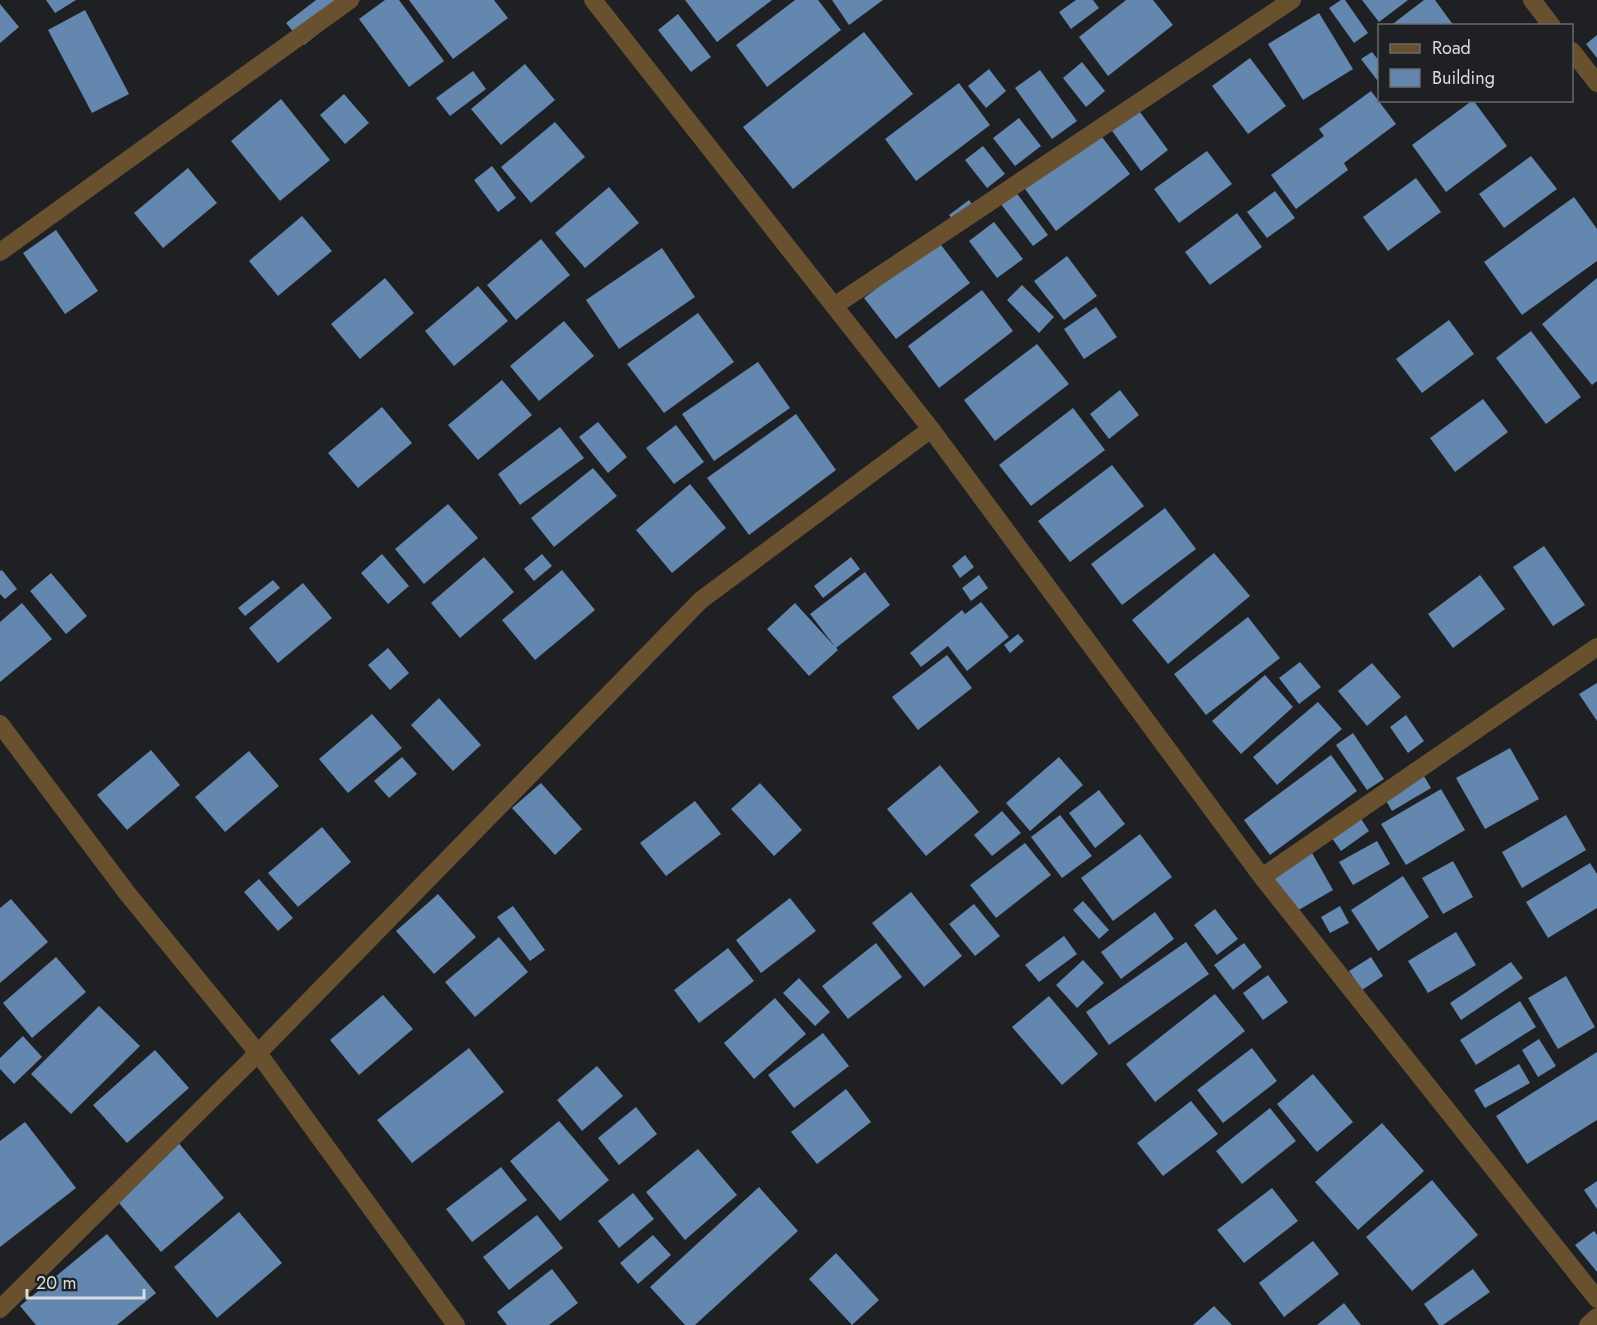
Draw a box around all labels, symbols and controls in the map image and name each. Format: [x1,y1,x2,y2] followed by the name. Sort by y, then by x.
[1378,24,1573,102] legend
[1432,35,1471,61] text: Road
[1432,65,1495,91] text: Building
[27,1262,144,1300] scale bar
[36,1270,76,1296] text: 20 m

